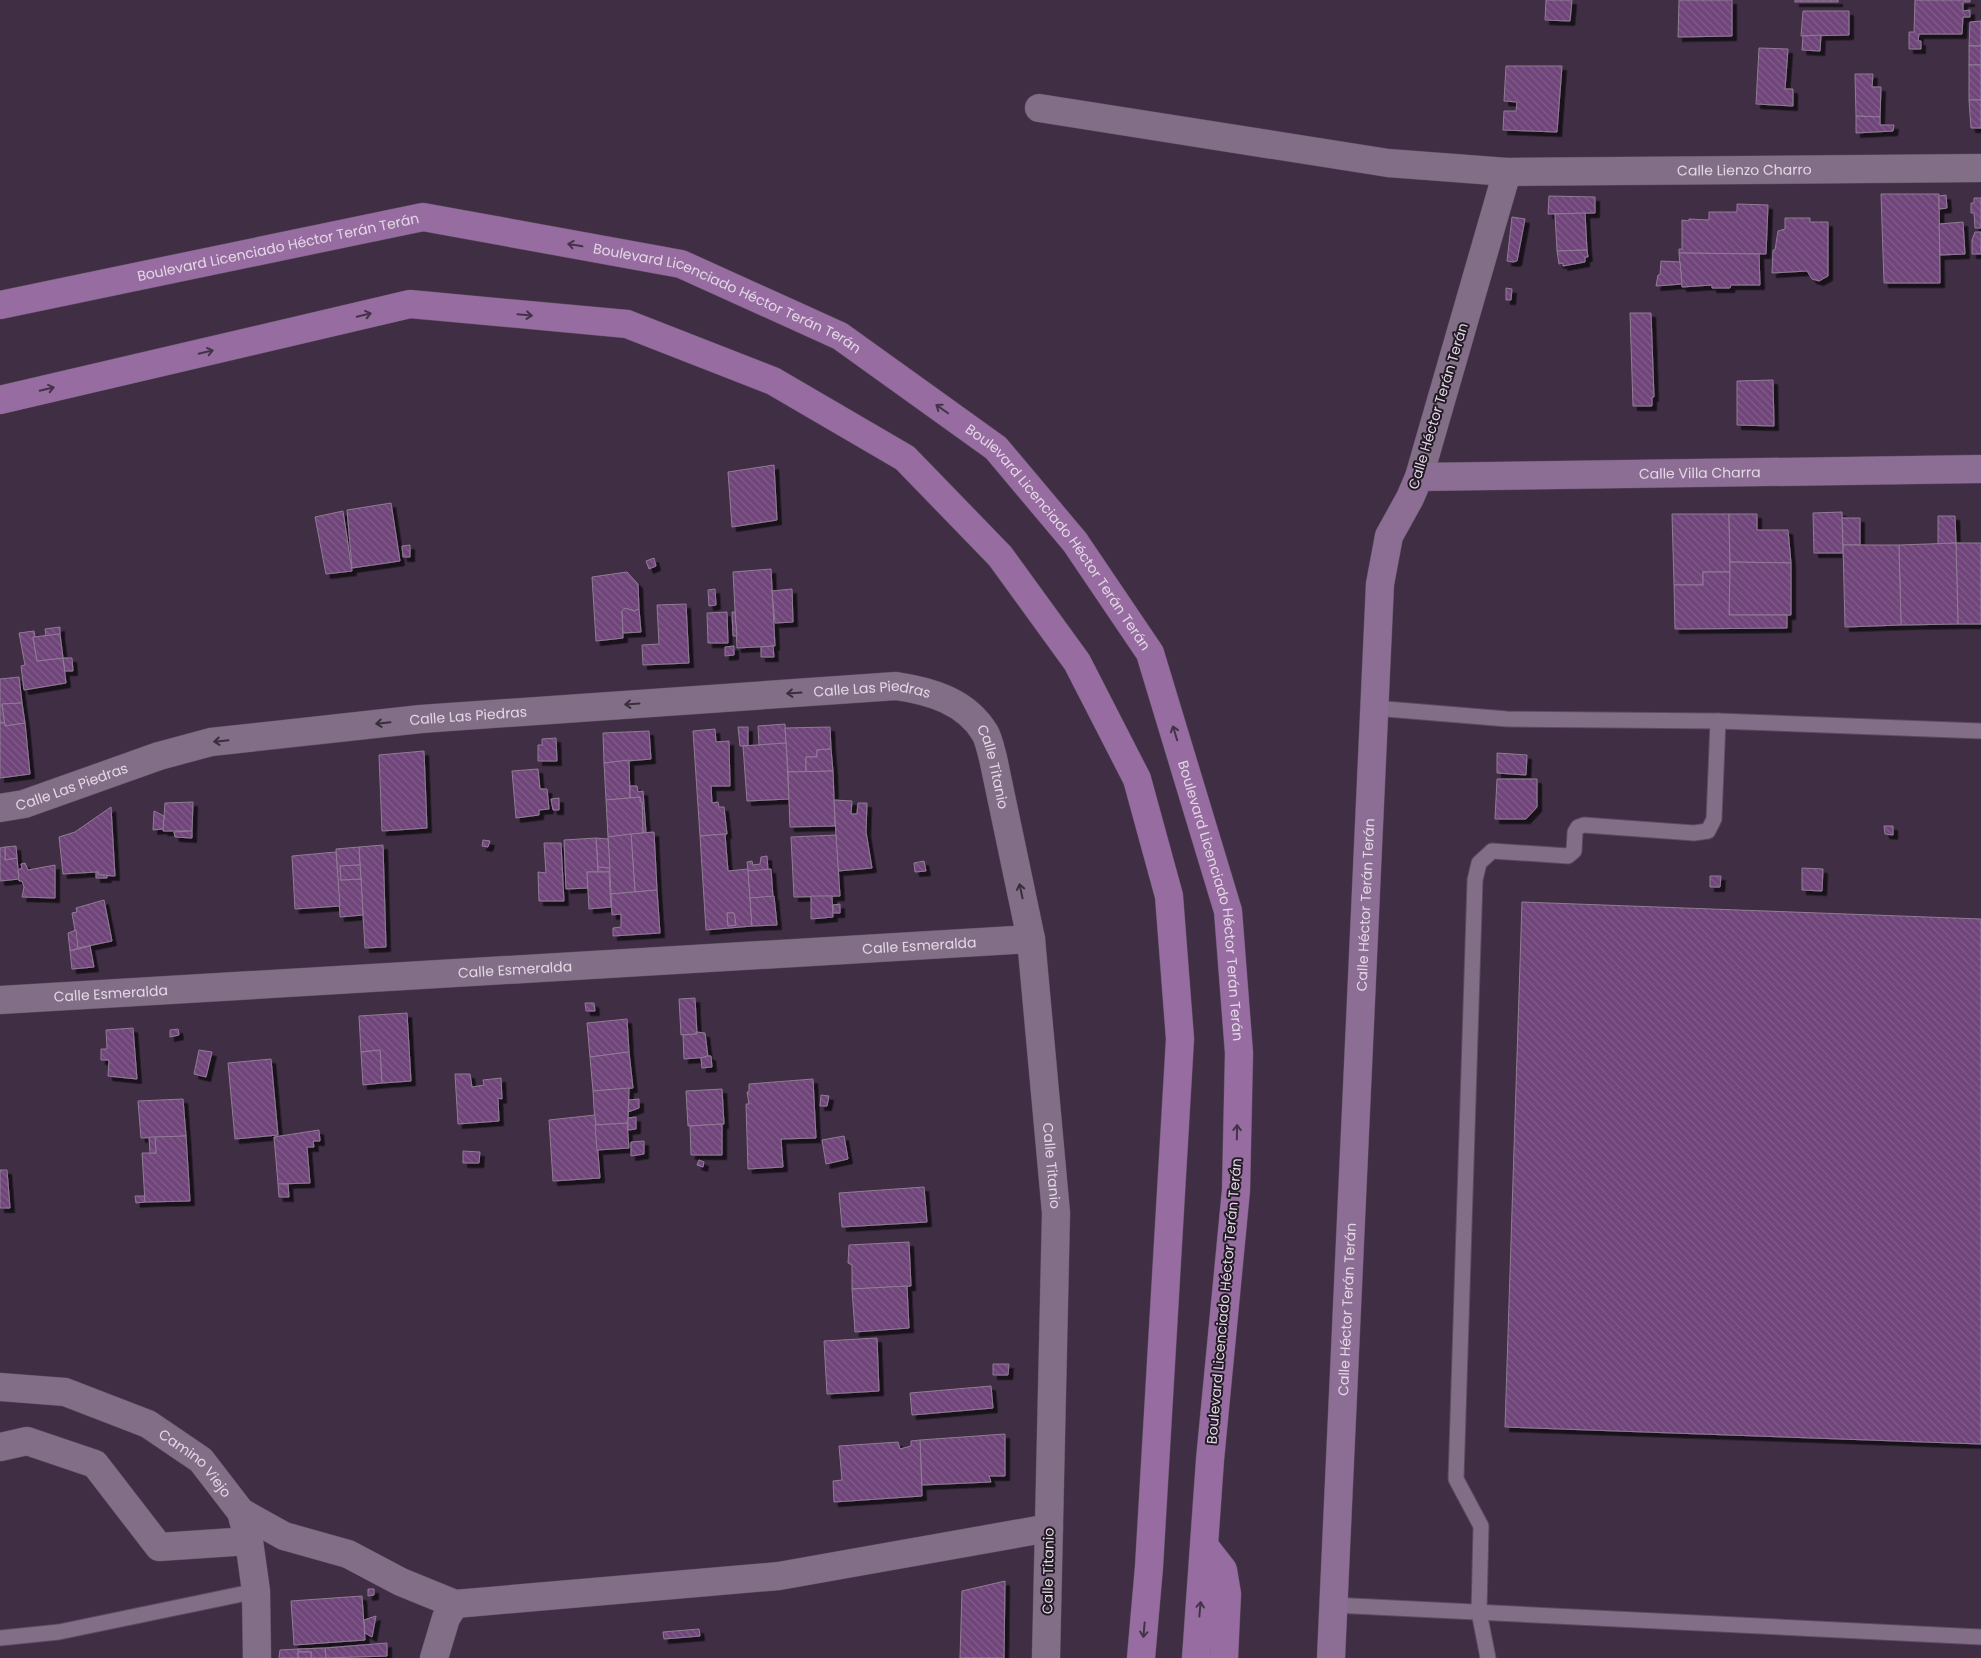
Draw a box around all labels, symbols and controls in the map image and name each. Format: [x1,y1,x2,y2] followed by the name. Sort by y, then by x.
[1677,159,1812,181] street label: Calle Lienzo Charro
[135,208,421,286] street label: Boulevard Licenciado Héctor Terán Terán
[592,238,865,358] street label: Boulevard Licenciado Héctor Terán Terán
[567,240,583,250] one-way arrow
[355,310,371,319] one-way arrow
[516,310,532,320] one-way arrow
[1403,320,1473,492] street label: Calle Héctor Terán Terán
[197,347,213,356] one-way arrow
[39,384,55,393] one-way arrow
[935,404,949,414] one-way arrow
[961,419,1155,654] street label: Boulevard Licenciado Héctor Terán Terán
[1639,462,1761,484] street label: Calle Villa Charra
[813,676,933,703] street label: Calle Las Piedras
[786,689,802,698] one-way arrow
[624,700,640,709] one-way arrow
[408,702,528,730] street label: Calle Las Piedras
[375,718,391,728] one-way arrow
[972,720,1013,811] street label: Calle Titanio
[1169,726,1179,742] one-way arrow
[213,736,229,746] one-way arrow
[14,758,131,815] street label: Calle Las Piedras
[1173,758,1248,1042] street label: Boulevard Licenciado Héctor Terán Terán
[1351,818,1379,992] street label: Calle Héctor Terán Terán
[1016,884,1025,900] one-way arrow
[862,932,977,959] street label: Calle Esmeralda
[457,956,573,983] street label: Calle Esmeralda
[53,980,168,1007] street label: Calle Esmeralda
[1038,1122,1066,1210] street label: Calle Titanio
[1232,1125,1242,1141] one-way arrow
[1202,1157,1246,1445] street label: Boulevard Licenciado Héctor Terán Terán
[1333,1222,1361,1396] street label: Calle Héctor Terán Terán
[155,1424,236,1502] street label: Camino Viejo
[1037,1528,1059,1614] street label: Calle Titanio
[1195,1602,1205,1618] one-way arrow
[1139,1622,1149,1638] one-way arrow

